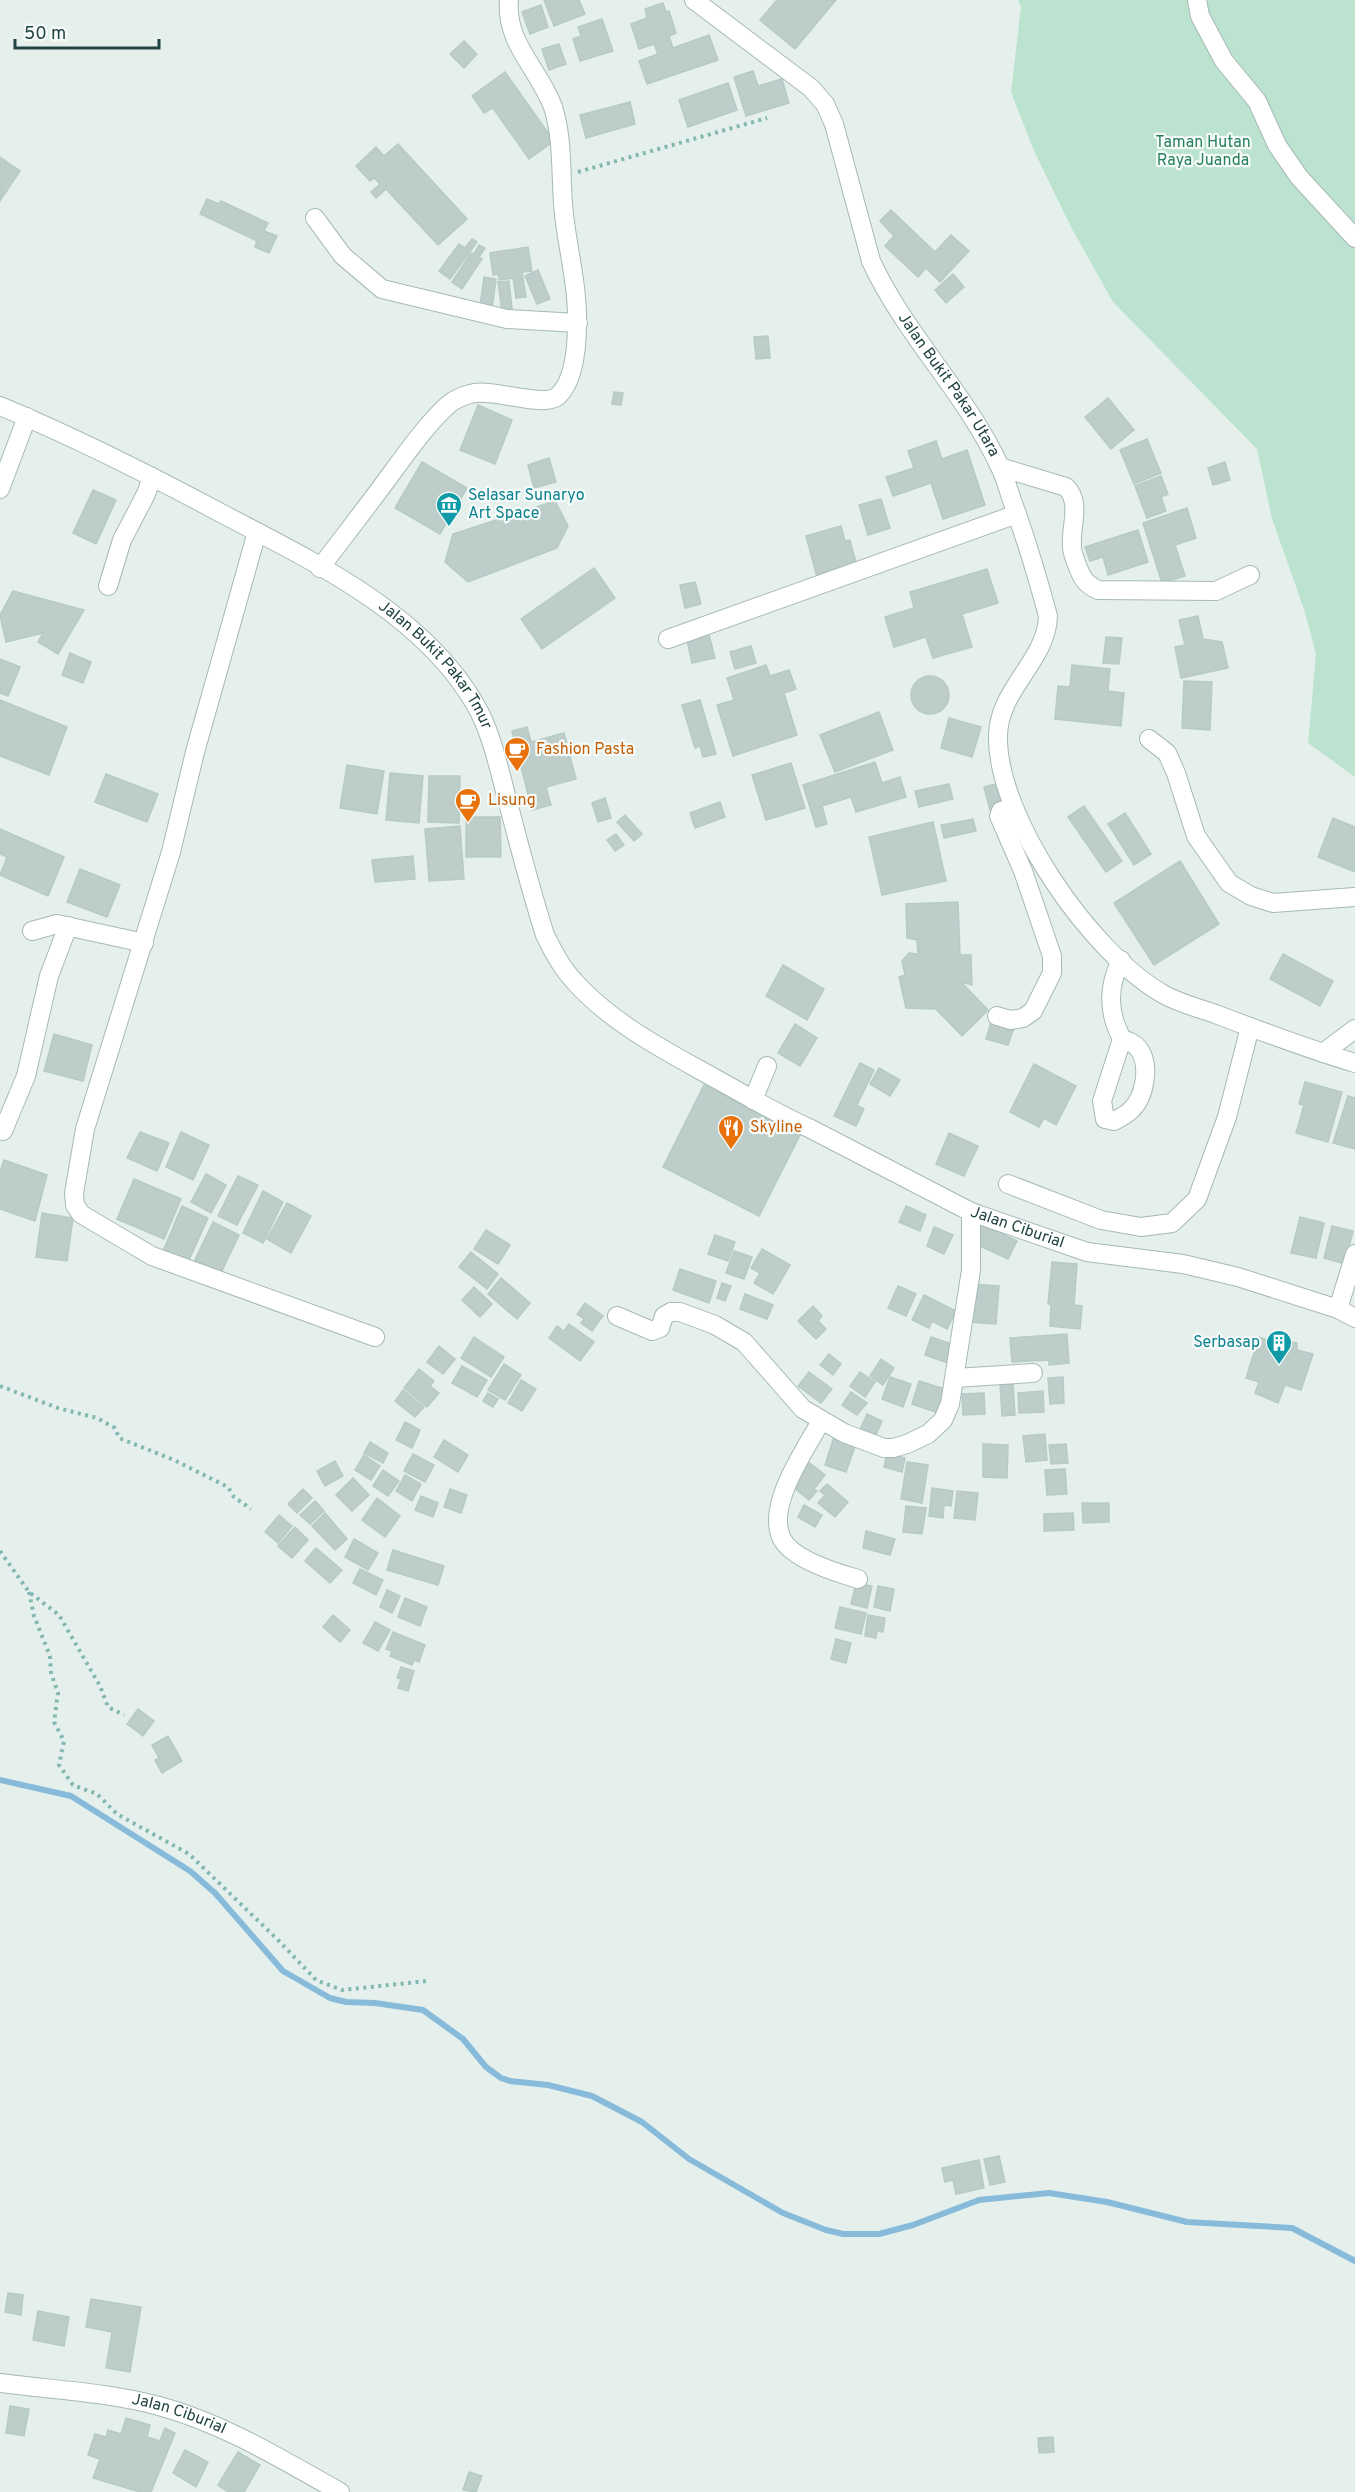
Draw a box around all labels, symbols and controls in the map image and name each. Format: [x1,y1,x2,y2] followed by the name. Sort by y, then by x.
[15,12,159,50] scale bar
[24,23,66,46] text: 50 m
[1155,133,1251,171] park label: Taman Hutan Raya Juanda
[893,309,1004,461] street label: Jalan Bukit Pakar Utara
[468,486,585,524] place label: Selasar Sunaryo Art Space
[434,490,464,528] museum icon: Selasar Sunaryo Art Space
[374,596,496,732] street label: Jalan Bukit Pakar Tmur
[502,735,532,773] cafe icon: Fashion Pasta
[536,740,634,760] place label: Fashion Pasta
[453,786,483,824] cafe icon: Lisung
[488,791,536,811] place label: Lisung
[716,1113,746,1151] restaurant icon: Skyline
[750,1118,802,1138] place label: Skyline
[967,1202,1067,1253] street label: Jalan Ciburial
[1264,1328,1294,1366] building icon: Serbasap
[1193,1333,1260,1353] place label: Serbasap
[130,2390,229,2439] street label: Jalan Ciburial

